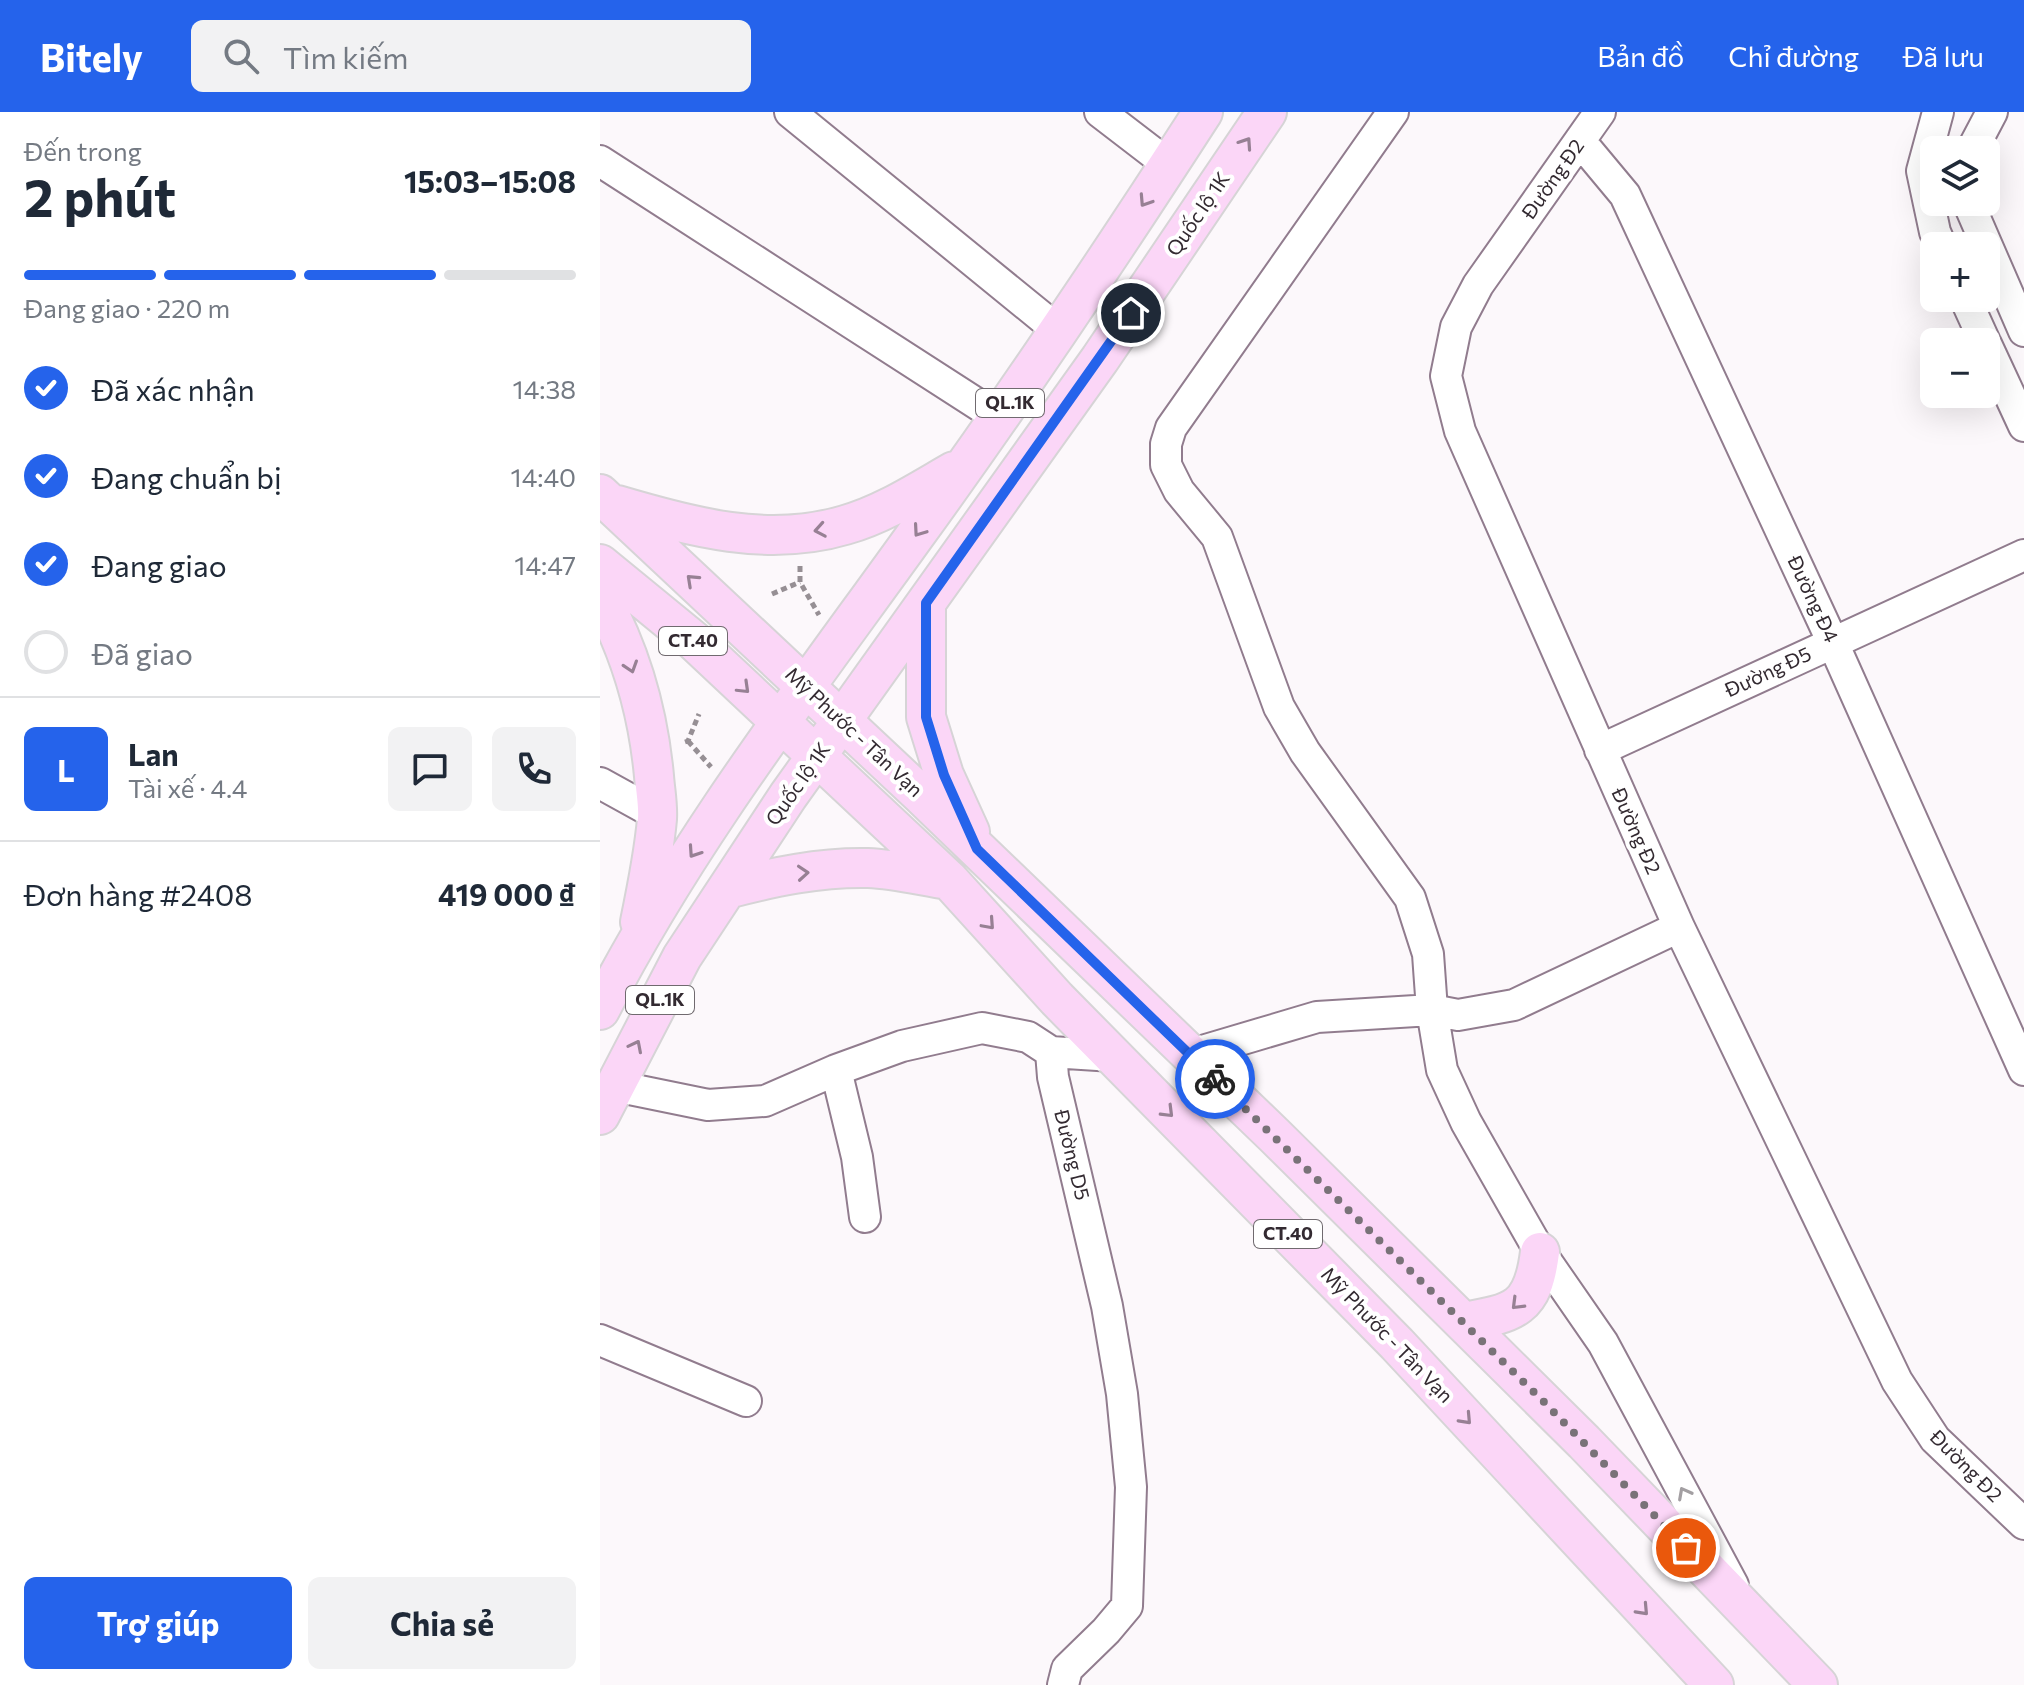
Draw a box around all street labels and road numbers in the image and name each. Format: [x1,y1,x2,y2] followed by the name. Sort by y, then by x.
[1515,134,1588,224] street label: Đường Đ2
[1160,167,1234,260] street label: Quốc lộ 1K
[976,389,1044,417] road number: QL.1K
[1783,550,1844,646] street label: Đường Đ4
[659,627,727,655] road number: CT.40
[1720,641,1815,702] street label: Đường Đ5
[781,661,928,801] street label: Mỹ Phước - Tân Vạn
[760,737,835,830] street label: Quốc lộ 1K
[1607,783,1667,877] street label: Đường Đ2
[626,986,694,1014] road number: QL.1K
[1050,1106,1096,1202] street label: Đường D5
[1254,1220,1322,1248] road number: CT.40
[1317,1262,1459,1407] street label: Mỹ Phước - Tân Vạn
[1925,1424,2008,1506] street label: Đường Đ2

